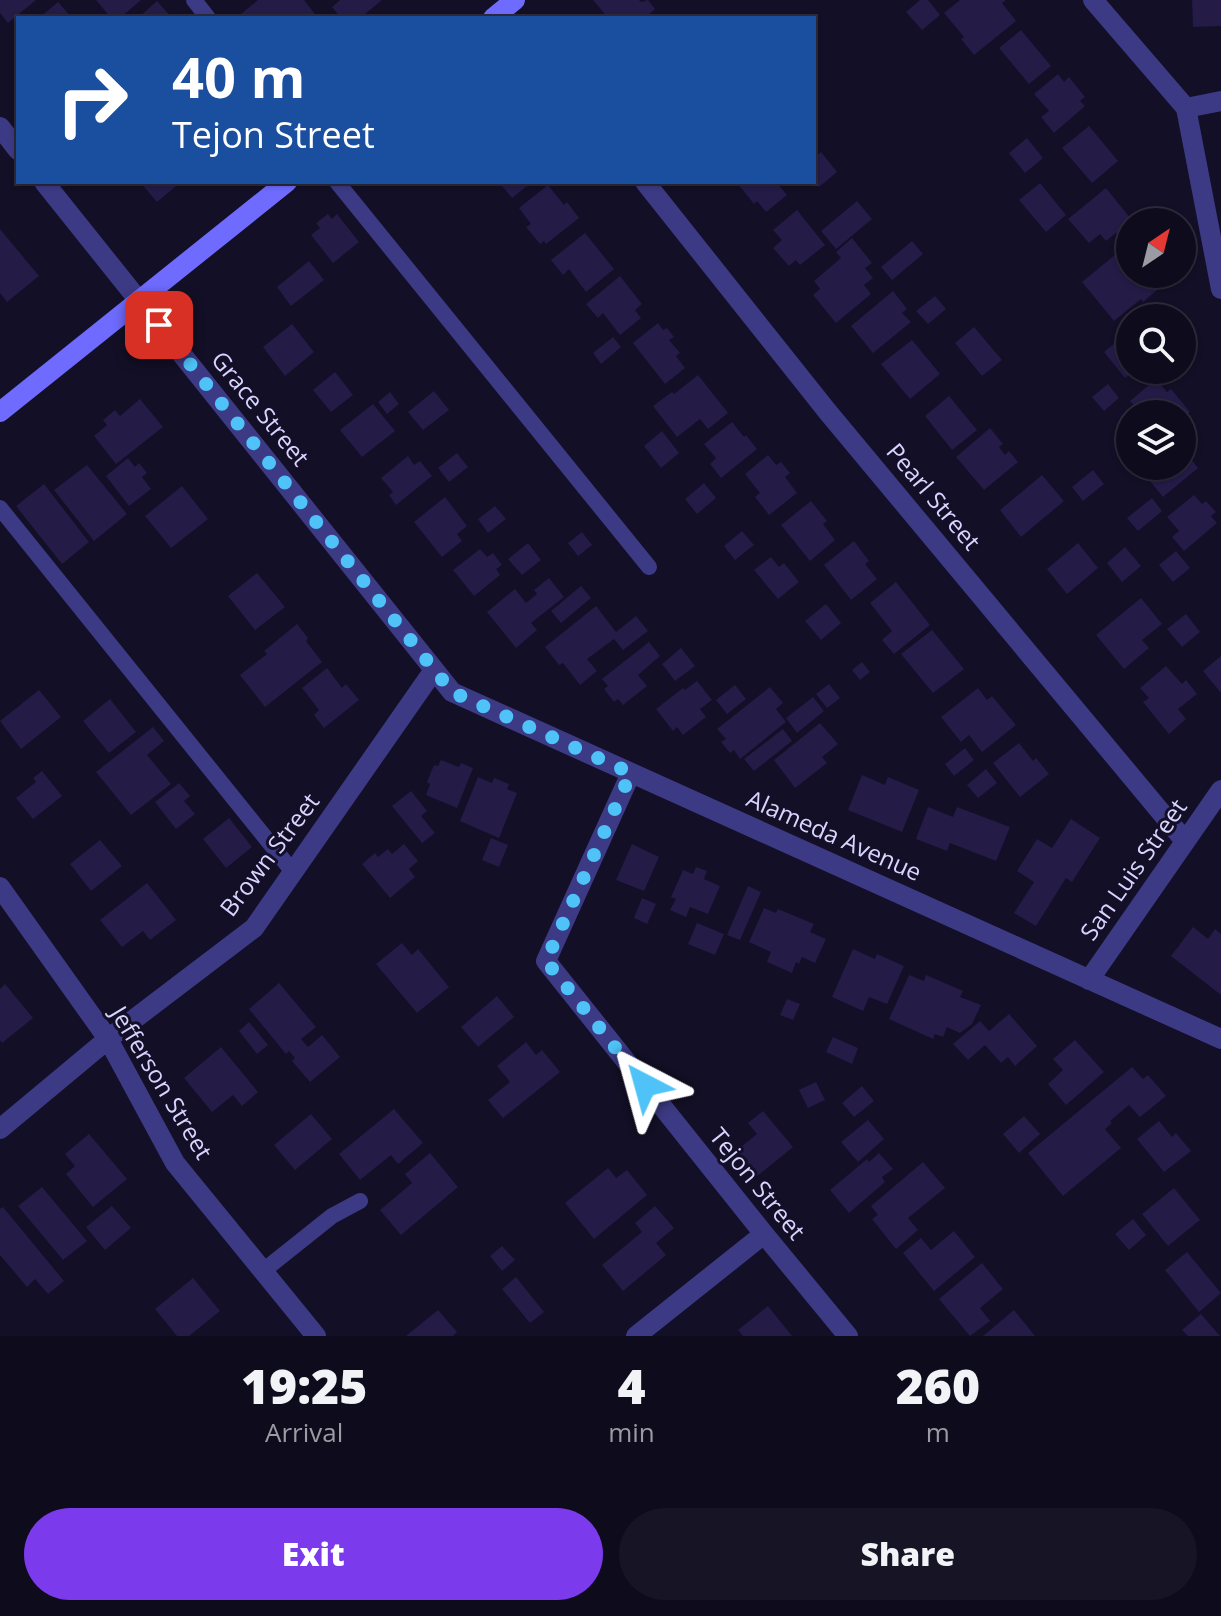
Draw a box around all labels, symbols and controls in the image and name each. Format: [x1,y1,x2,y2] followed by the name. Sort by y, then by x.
[172,38,306,114] text: 40 m
[40,48,144,152] icon: right
[172,110,375,159] text: Tejon Street
[1116,208,1196,288] north arrow
[1116,208,1196,480] map controls
[125,291,193,359] pin
[137,303,181,347] icon: arrive
[1116,304,1196,384] button: search
[205,344,318,472] street label: Grace Street
[1116,400,1196,480] button: layers
[880,435,989,557] street label: Pearl Street
[742,781,927,888] street label: Alameda Avenue
[212,786,326,922] street label: Brown Street
[1072,792,1194,946] street label: San Luis Street
[103,998,221,1165] street label: Jefferson Street
[603,1043,687,1127] position arrow
[703,1120,814,1246] street label: Tejon Street
[241,1353,367,1418] text: 19:25
[617,1353,646,1418] text: 4
[896,1353,980,1418] text: 260
[265,1414,343,1450] text: Arrival
[608,1414,655,1450] text: min
[926,1414,950,1450] text: m
[24,1508,603,1600] button: Exit
[619,1508,1197,1600] button: Share

